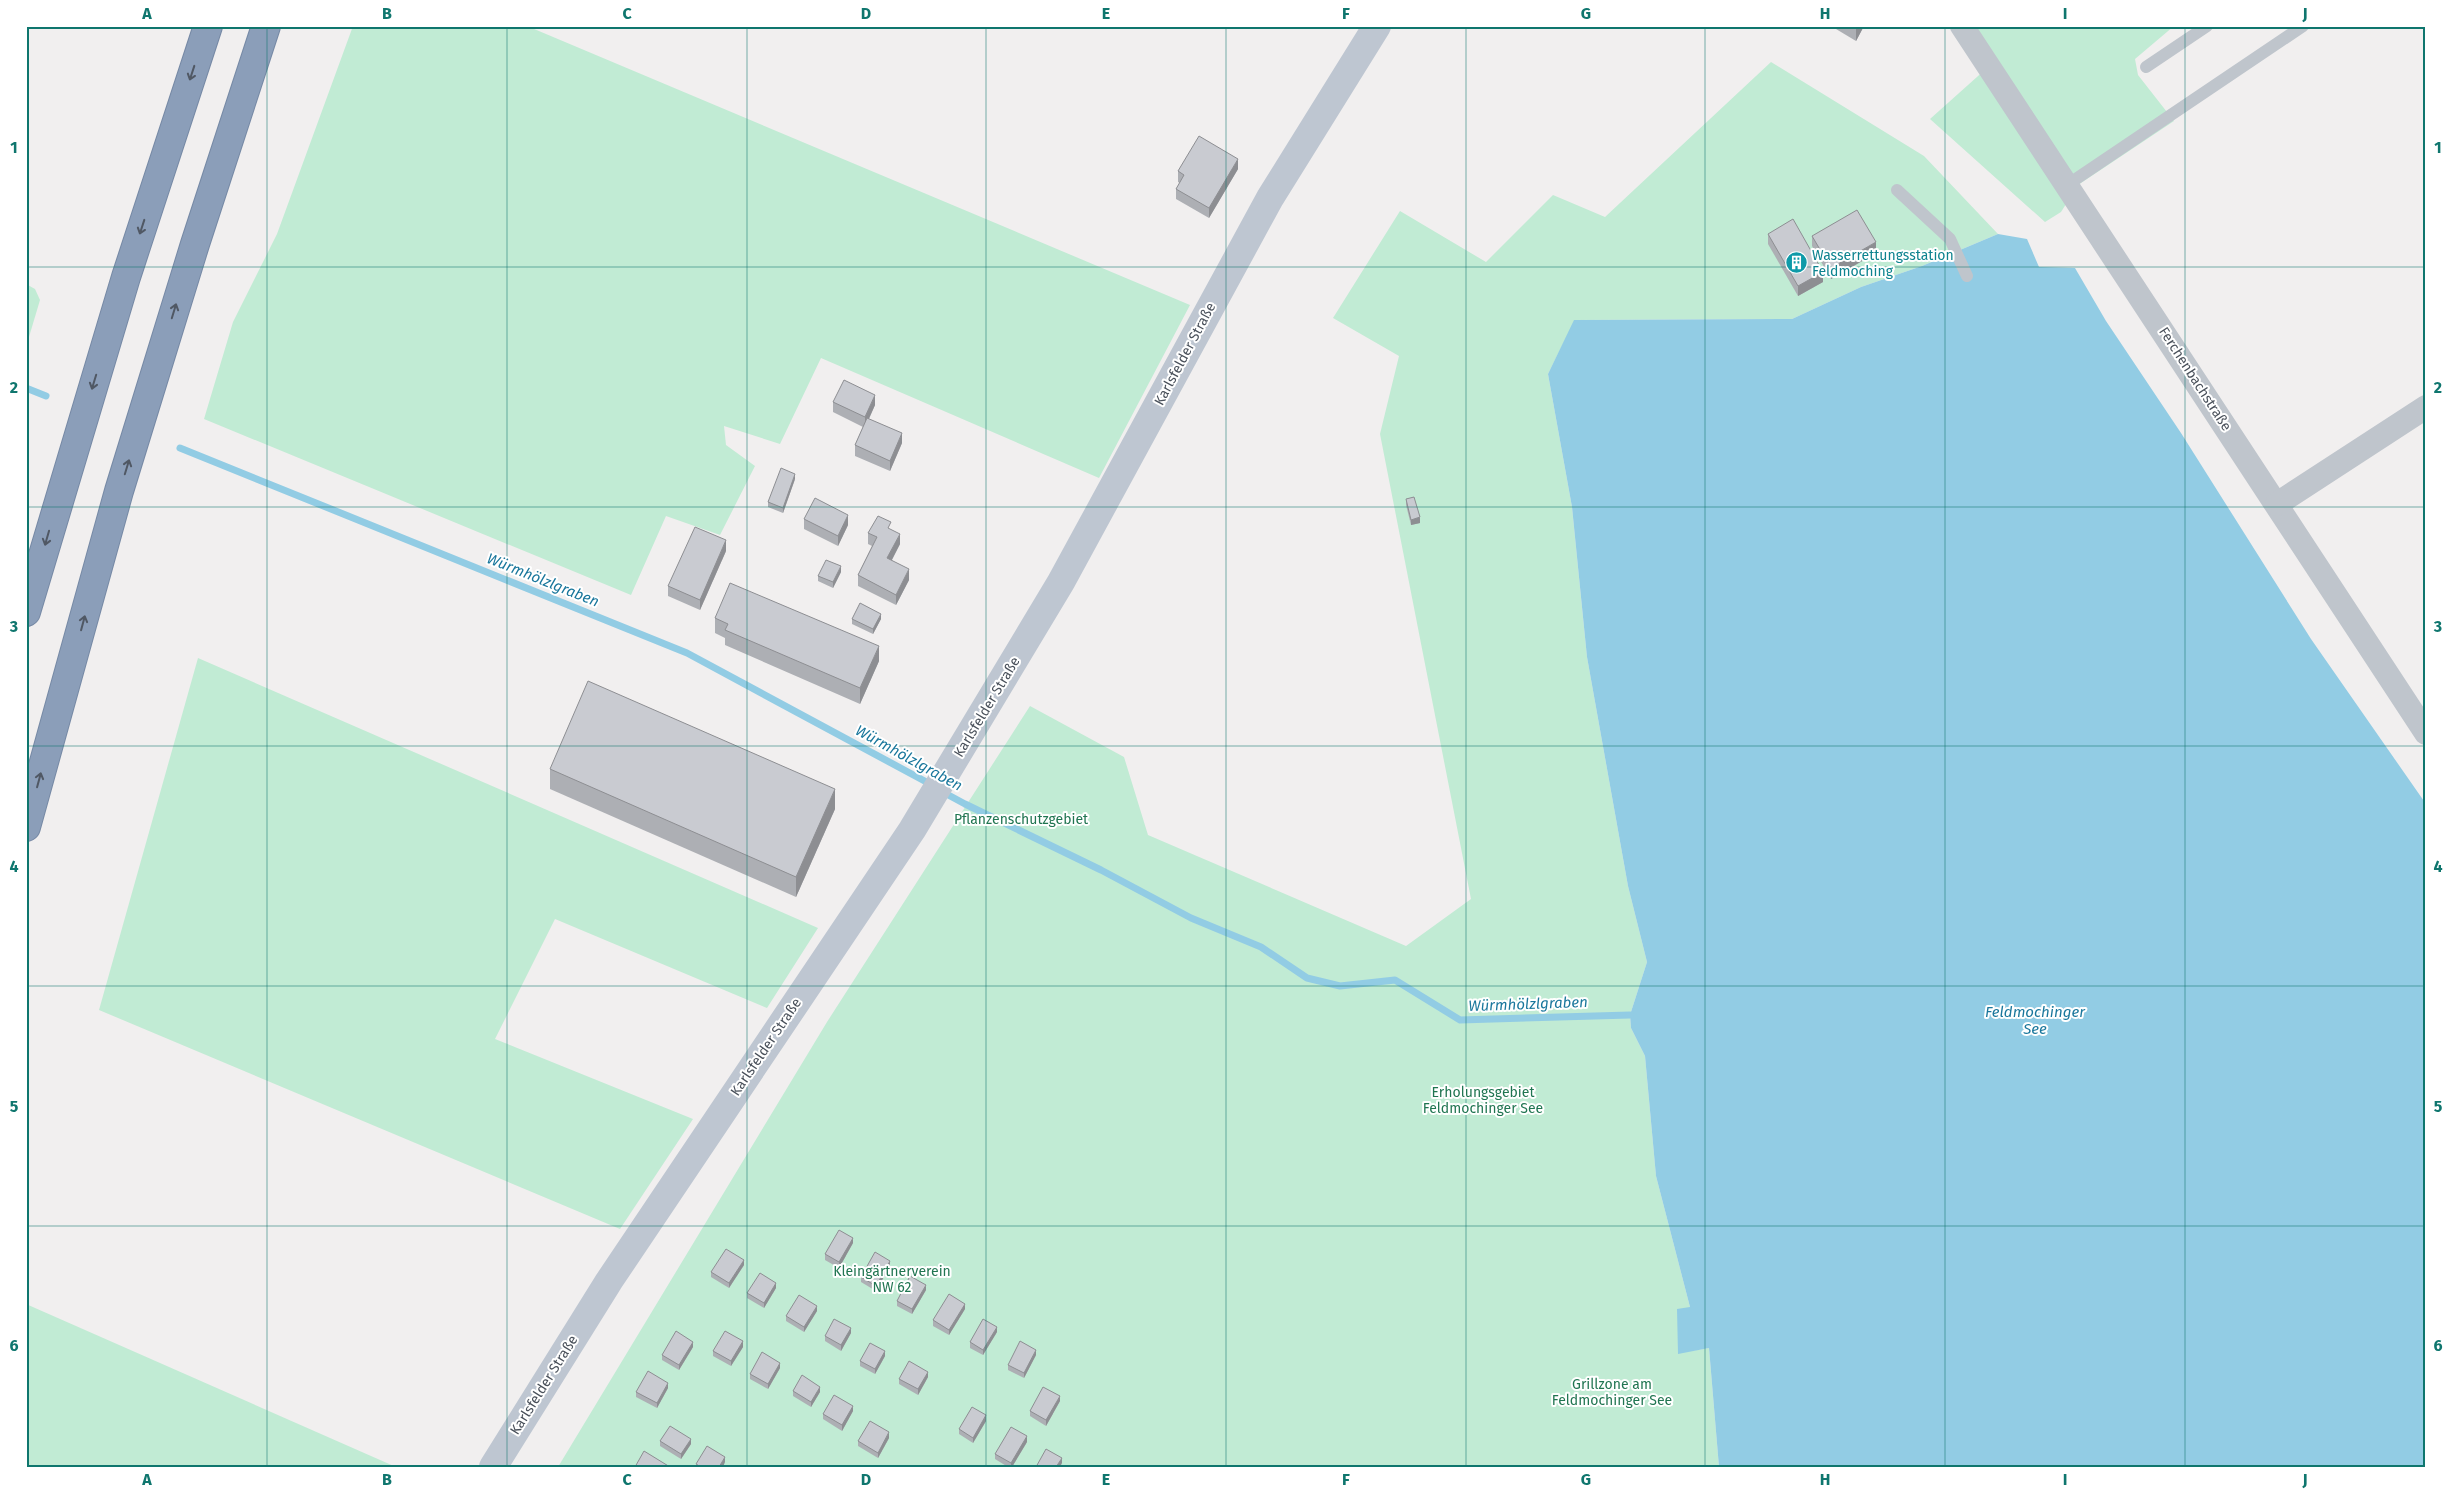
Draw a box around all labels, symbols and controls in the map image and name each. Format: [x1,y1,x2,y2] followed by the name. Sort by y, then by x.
[141,4,152,23] text: A
[382,4,392,23] text: B
[622,4,632,23] text: C
[861,4,871,23] text: D
[1102,4,1110,23] text: E
[1342,4,1350,23] text: F
[1581,4,1591,23] text: G
[1820,4,1830,23] text: H
[2063,4,2067,23] text: I
[2301,4,2308,23] text: J
[187,64,197,80] one-way arrow
[10,138,18,157] text: 1
[2434,138,2442,157] text: 1
[137,219,146,234] one-way arrow
[1812,247,1954,280] place label: Wasserrettungsstation Feldmoching
[1784,251,1808,275] building icon: Wasserrettungsstation Feldmoching
[1151,300,1219,408] street label: Karlsfelder Straße
[170,304,180,320] one-way arrow
[2155,324,2235,434] street label: Ferchenbachstraße
[88,374,98,390] one-way arrow
[10,378,18,397] text: 2
[2434,378,2442,397] text: 2
[122,459,132,475] one-way arrow
[42,530,52,546] one-way arrow
[484,549,602,611] water label: Würmhölzlgraben
[78,616,88,632] one-way arrow
[9,617,18,636] text: 3
[2433,617,2442,636] text: 3
[950,654,1024,760] street label: Karlsfelder Straße
[852,721,966,795] water label: Würmhölzlgraben
[35,772,45,788] one-way arrow
[954,811,1089,828] park label: Pflanzenschutzgebiet
[9,857,19,876] text: 4
[2433,857,2443,876] text: 4
[1468,993,1588,1015] water label: Würmhölzlgraben
[727,995,805,1099] street label: Karlsfelder Straße
[1985,1003,2086,1038] water label: Feldmochinger See
[1423,1084,1543,1117] park label: Erholungsgebiet Feldmochinger See
[10,1097,19,1116] text: 5
[2434,1097,2443,1116] text: 5
[833,1263,951,1296] park label: Kleingärtnerverein NW 62
[507,1332,581,1438] street label: Karlsfelder Straße
[9,1336,19,1355] text: 6
[2433,1336,2443,1355] text: 6
[1552,1376,1672,1409] park label: Grillzone am Feldmochinger See
[141,1470,152,1489] text: A
[382,1470,392,1489] text: B
[622,1470,632,1489] text: C
[861,1470,871,1489] text: D
[1102,1470,1110,1489] text: E
[1342,1470,1350,1489] text: F
[1581,1470,1591,1489] text: G
[1820,1470,1830,1489] text: H
[2063,1470,2067,1489] text: I
[2301,1470,2308,1489] text: J

